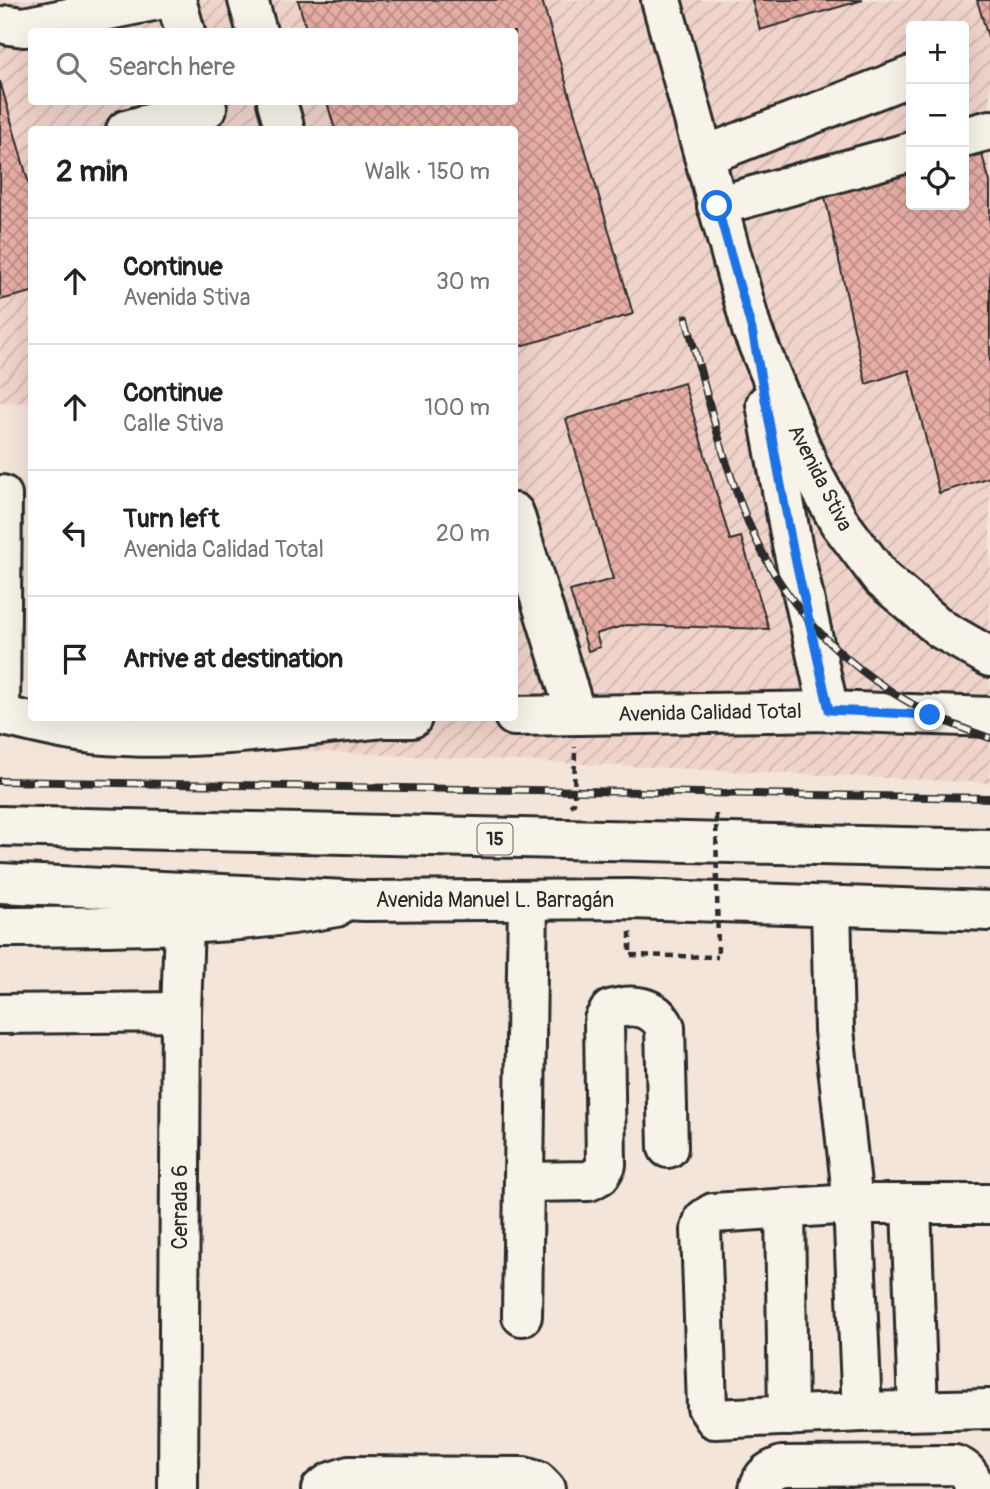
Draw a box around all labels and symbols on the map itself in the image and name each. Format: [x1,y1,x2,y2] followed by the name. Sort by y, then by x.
[701,190,732,221] route start
[782,420,858,536] street label: Avenida Stiva
[618,698,802,728] street label: Avenida Calidad Total
[914,699,945,730] route end
[477,824,512,854] road number: 15
[376,887,614,914] street label: Avenida Manuel L. Barragán
[167,1165,194,1249] street label: Cerrada 6

